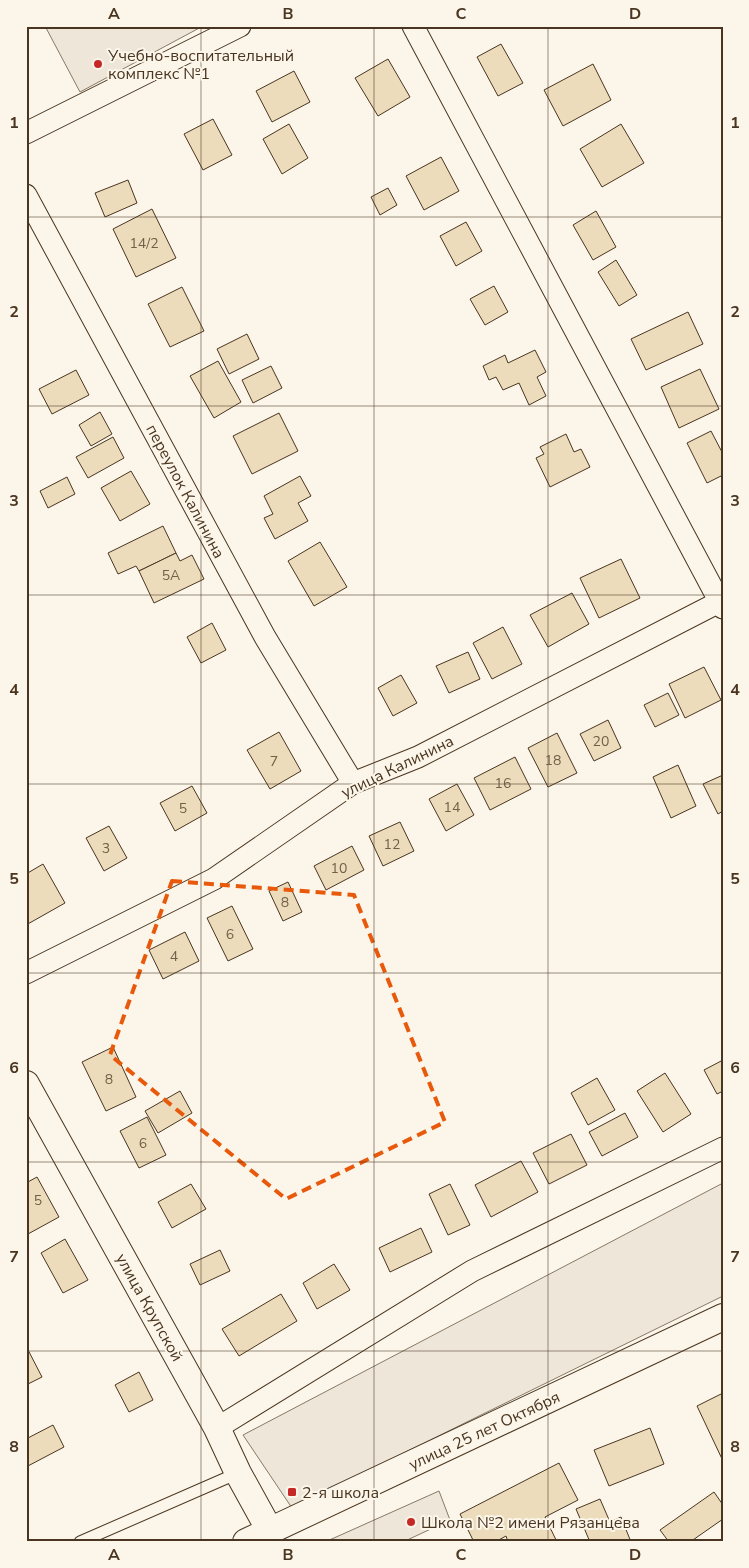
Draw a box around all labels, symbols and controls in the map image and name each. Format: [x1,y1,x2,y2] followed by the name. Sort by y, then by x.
[108,3,120,25] text: A
[282,3,294,25] text: B
[456,3,467,25] text: C
[629,3,641,25] text: D
[107,45,294,85] place label: Учебно-воспитательный комплекс №1
[92,58,104,70] marker: Учебно-воспитательный комплекс №1
[9,112,19,134] text: 1
[730,112,740,134] text: 1
[129,234,159,253] house number: 14/2
[9,301,19,323] text: 2
[730,301,740,323] text: 2
[140,421,230,562] street label: переулок Калинина
[9,490,19,512] text: 3
[730,490,740,512] text: 3
[162,566,180,585] house number: 5А
[9,679,19,701] text: 4
[730,679,740,701] text: 4
[337,730,457,804] street label: улица Калинина
[593,732,609,751] house number: 20
[545,751,561,770] house number: 18
[270,752,278,771] house number: 7
[495,774,511,793] house number: 16
[444,798,460,817] house number: 14
[179,799,187,818] house number: 5
[384,835,400,854] house number: 12
[102,839,110,858] house number: 3
[331,859,347,878] house number: 10
[9,868,19,890] text: 5
[730,868,740,890] text: 5
[281,893,289,912] house number: 8
[226,925,234,944] house number: 6
[170,947,178,966] house number: 4
[9,1057,19,1079] text: 6
[730,1057,740,1079] text: 6
[105,1070,113,1089] house number: 8
[139,1134,147,1153] house number: 6
[34,1191,42,1210] house number: 5
[9,1246,19,1268] text: 7
[730,1246,740,1268] text: 7
[110,1249,188,1366] street label: улица Крупской
[405,1386,564,1476] street label: улица 25 лет Октября
[9,1436,19,1458] text: 8
[730,1436,740,1458] text: 8
[302,1482,379,1504] place label: 2-я школа
[286,1486,298,1498] marker: 2-я школа
[421,1512,640,1534] place label: Школа №2 имени Рязанцева
[405,1516,417,1528] marker: Школа №2 имени Рязанцева
[108,1544,120,1566] text: A
[282,1544,294,1566] text: B
[456,1544,467,1566] text: C
[629,1544,641,1566] text: D

